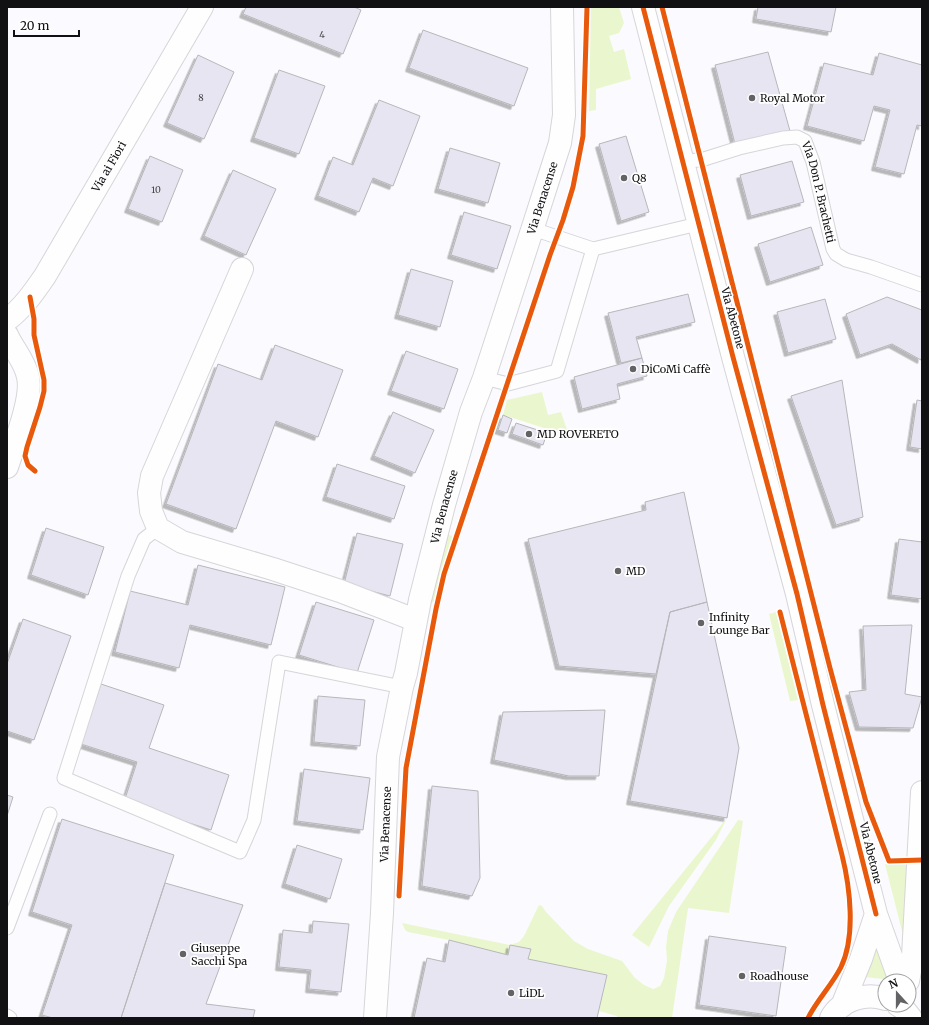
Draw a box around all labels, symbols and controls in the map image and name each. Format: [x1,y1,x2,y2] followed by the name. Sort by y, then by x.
[14,12,79,38] scale bar
[20,18,49,33] text: 20 m
[319,29,325,40] house number: 4
[760,91,825,105] place label: Royal Motor
[198,92,204,103] house number: 8
[747,93,757,103] marker: Royal Motor
[88,138,129,195] street label: Via ai Fiori
[798,138,838,244] street label: Via Don P. Brachetti
[524,160,561,237] street label: Via Benacense
[632,171,647,185] place label: Q8
[619,173,629,183] marker: Q8
[151,184,161,195] house number: 10
[718,285,748,351] street label: Via Abetone
[641,362,711,376] place label: DiCoMi Caffè
[628,364,638,374] marker: DiCoMi Caffè
[537,427,619,441] place label: MD ROVERETO
[524,429,534,439] marker: MD ROVERETO
[427,468,461,546] street label: Via Benacense
[626,564,645,578] place label: MD
[613,566,623,576] marker: MD
[709,610,770,637] place label: Infinity Lounge Bar
[696,618,706,628] marker: Infinity Lounge Bar
[377,786,394,863] street label: Via Benacense
[856,820,885,886] street label: Via Abetone
[191,941,247,968] place label: Giuseppe Sacchi Spa
[178,949,188,959] marker: Giuseppe Sacchi Spa
[750,969,809,983] place label: Roadhouse
[737,971,747,981] marker: Roadhouse
[877,973,917,1013] north arrow
[887,975,900,992] text: N
[519,986,544,1000] place label: LiDL
[506,988,516,998] marker: LiDL

